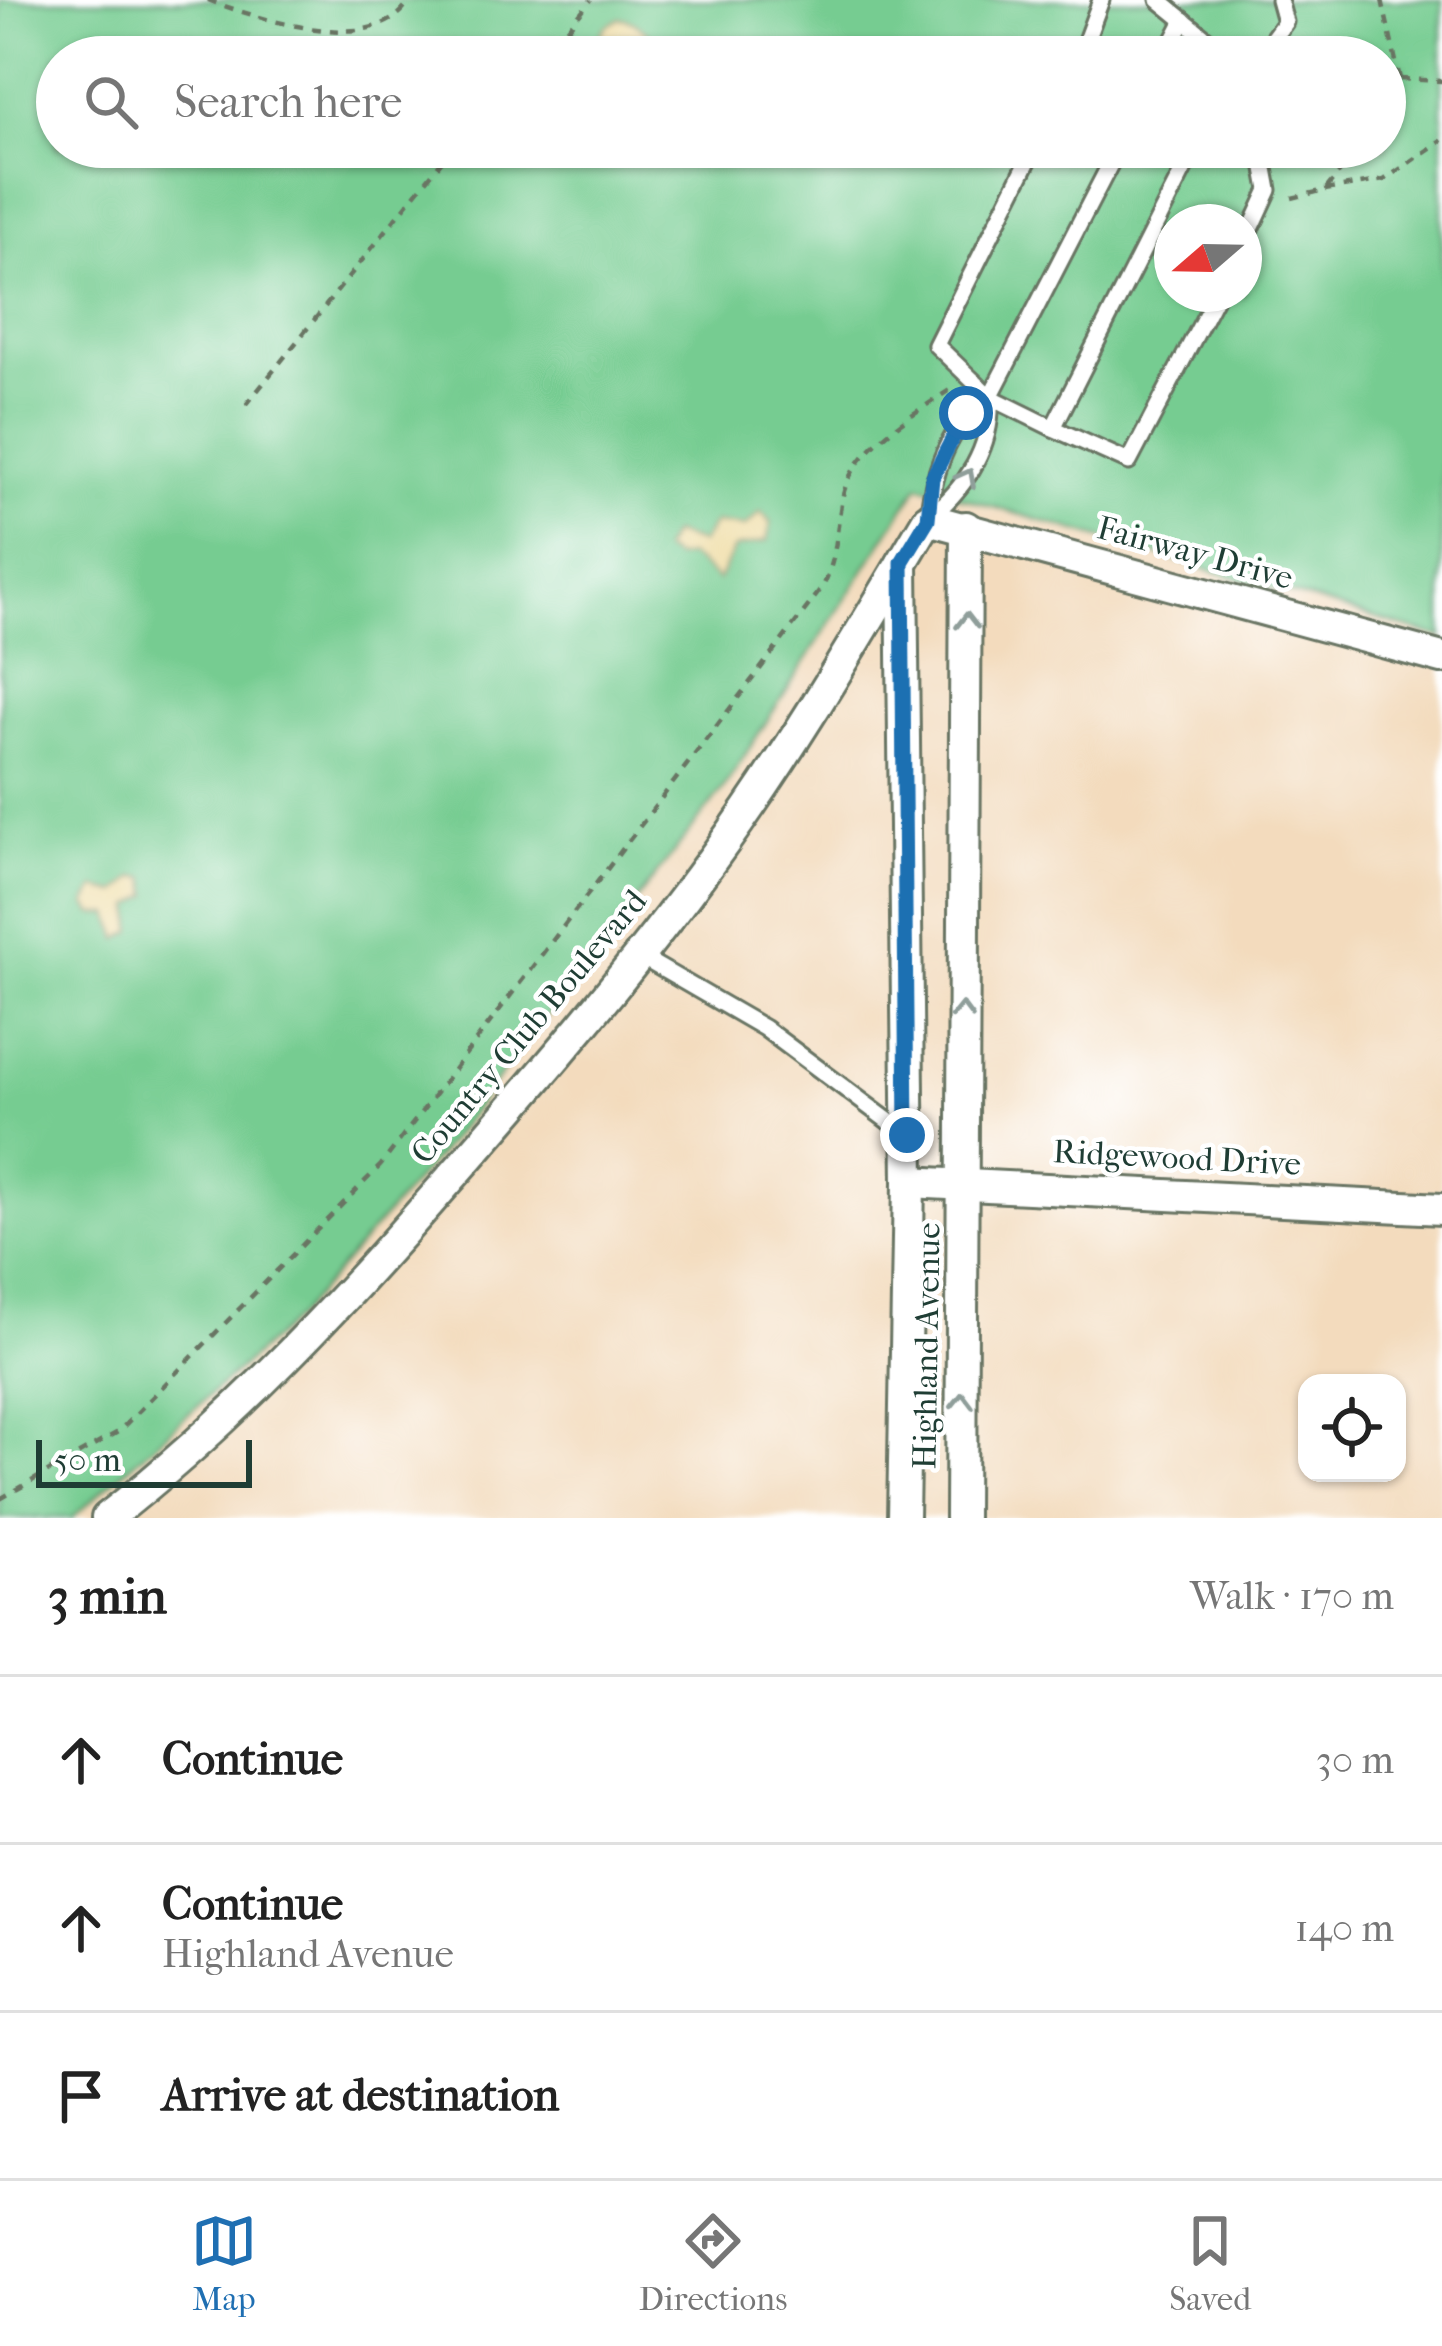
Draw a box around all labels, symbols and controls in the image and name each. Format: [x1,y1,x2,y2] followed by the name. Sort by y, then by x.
[36,36,1406,168] search box
[78,69,144,135] icon: search
[174,76,402,129] text: Search here
[1154,204,1262,312] north arrow
[939,386,993,440] route start
[953,468,976,489] one-way arrow
[1093,508,1297,598] street label: Fairway Drive
[954,611,980,629] one-way arrow
[403,881,656,1172] street label: Country Club Boulevard
[949,1001,975,1019] one-way arrow
[880,1108,934,1162] route end
[1052,1132,1302,1184] street label: Ridgewood Drive
[905,1222,949,1470] street label: Highland Avenue
[1298,1374,1406,1482] map controls
[1298,1374,1406,1482] button: locate
[949,1391,975,1409] one-way arrow
[36,1434,252,1487] scale bar
[54,1441,121,1480] text: 50 m
[48,1566,167,1626] text: 3 min
[1190,1573,1394,1619] text: Walk · 170 m
[48,1727,114,1793] icon: ahead
[162,1733,343,1786] text: Continue
[1316,1737,1394,1783] text: 30 m
[162,1878,343,1931] text: Continue
[48,1895,114,1961] icon: ahead
[1295,1905,1394,1951] text: 140 m
[162,1931,454,1977] text: Highland Avenue
[48,2063,114,2129] icon: arrive
[162,2069,559,2122] text: Arrive at destination
[191,2208,257,2319] tab: Map
[639,2208,787,2319] tab: Directions
[1169,2208,1251,2319] tab: Saved

